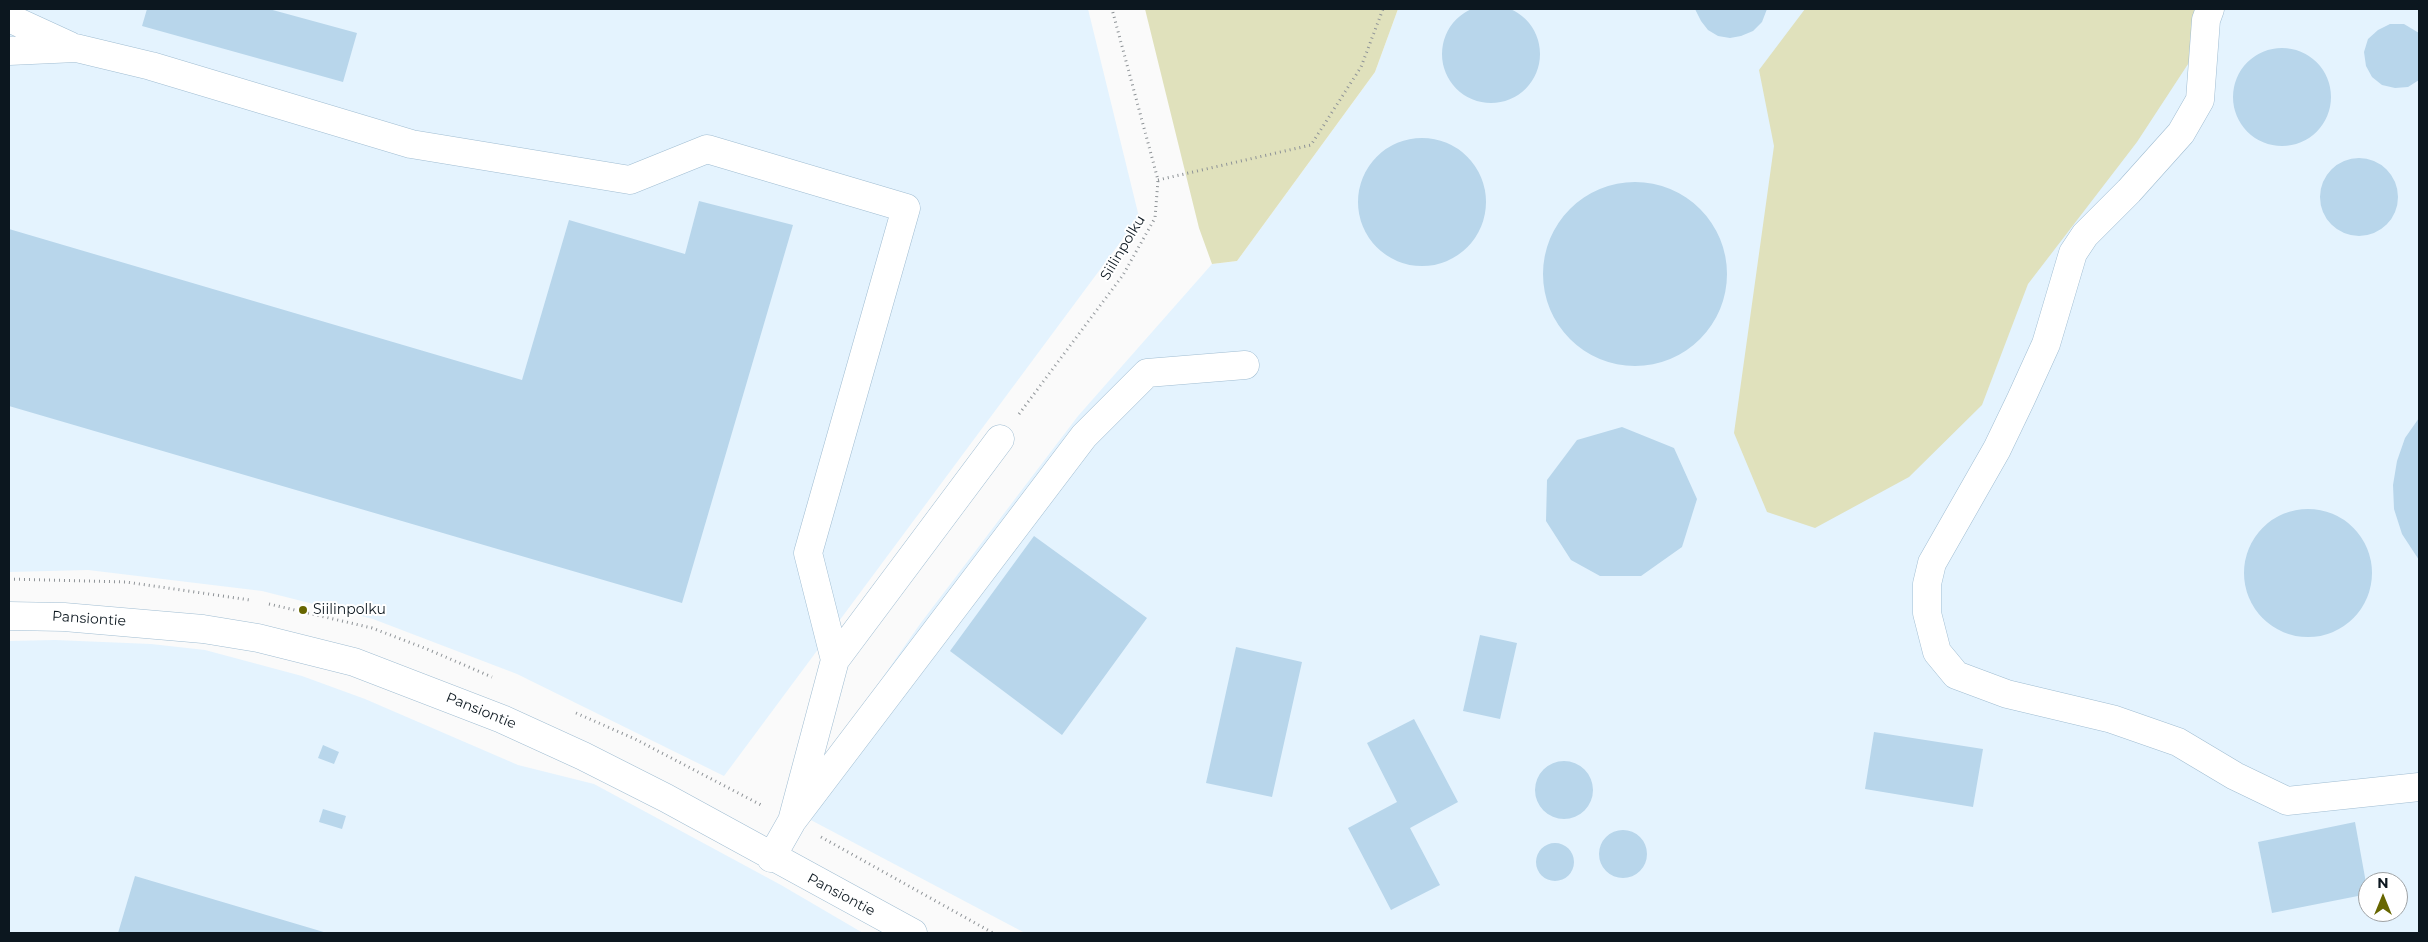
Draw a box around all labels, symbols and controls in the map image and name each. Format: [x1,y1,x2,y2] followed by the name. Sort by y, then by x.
[1097,212,1149,284] street label: Siilinpolku
[313,602,386,618] place label: Siilinpolku
[297,604,309,616] marker: Siilinpolku
[51,608,127,630] street label: Pansiontie
[443,689,519,733] street label: Pansiontie
[804,870,878,920] street label: Pansiontie
[2358,872,2408,922] north arrow
[2377,874,2389,892] text: N

